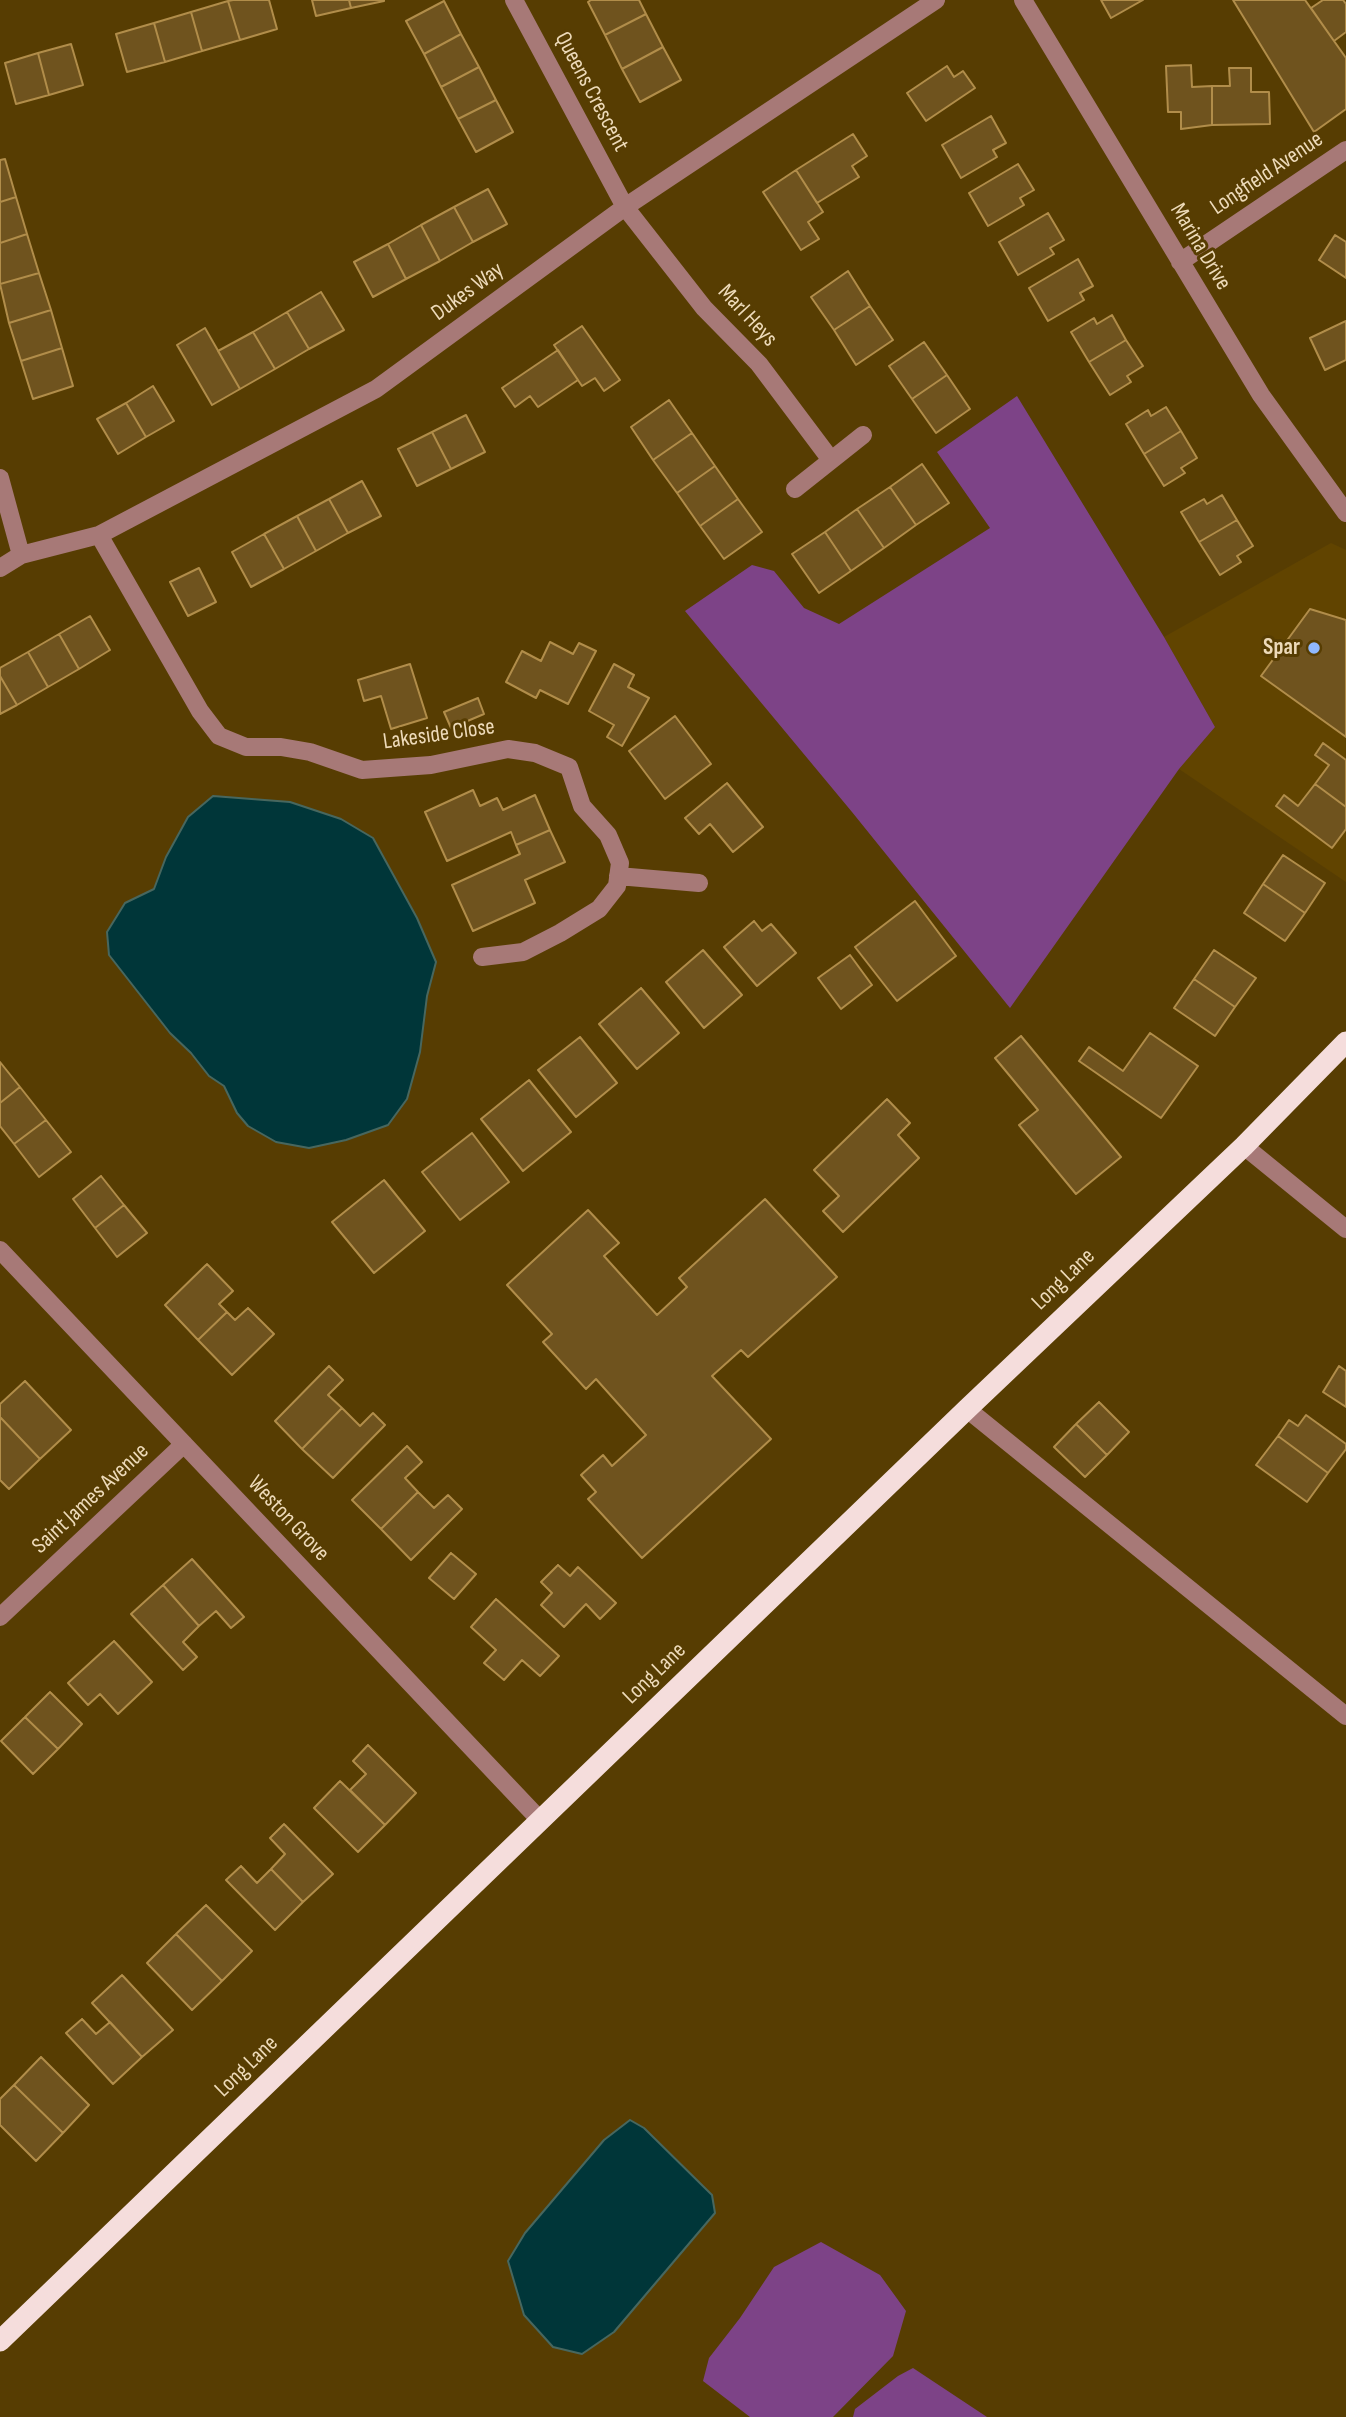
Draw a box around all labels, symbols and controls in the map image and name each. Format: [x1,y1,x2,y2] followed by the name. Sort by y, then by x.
[548,28,634,156] street label: Queens Crescent
[1205,126,1329,222] street label: Longfield Avenue
[1163,199,1237,295] street label: Marina Drive
[427,257,509,327] street label: Dukes Way
[711,279,783,353] street label: Marl Heys
[1263,634,1300,662] place label: Spar
[1306,640,1322,656] marker: Spar
[381,714,497,756] street label: Lakeside Close
[1027,1243,1101,1317] street label: Long Lane
[27,1438,155,1560] street label: Saint James Avenue
[241,1470,335,1568] street label: Weston Grove
[618,1637,692,1711] street label: Long Lane
[210,2030,284,2104] street label: Long Lane

